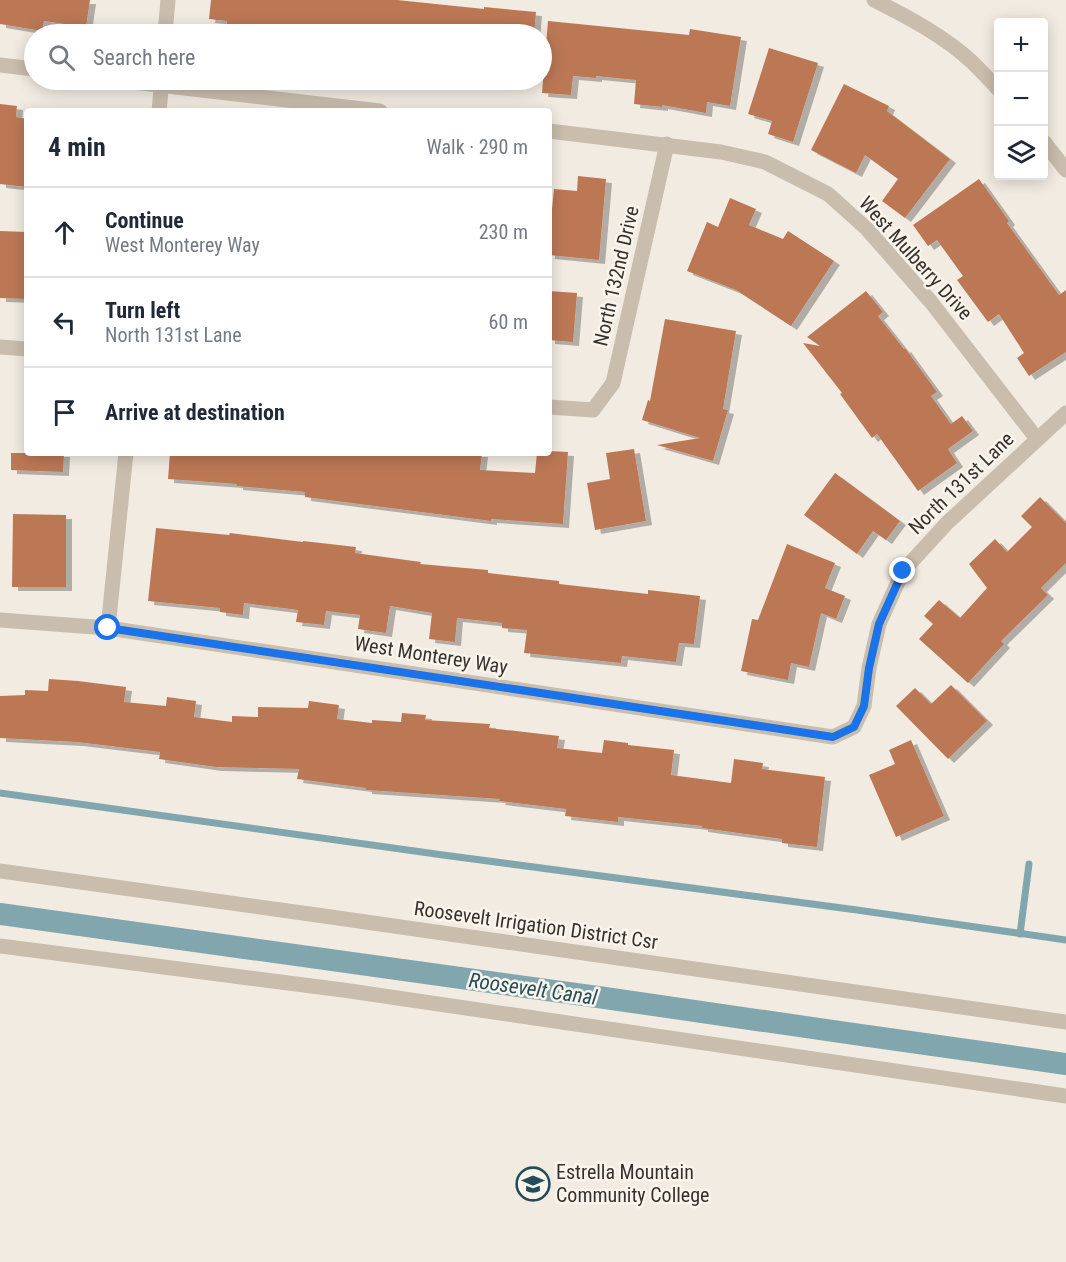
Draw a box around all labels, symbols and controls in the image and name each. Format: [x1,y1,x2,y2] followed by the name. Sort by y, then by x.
[994,18,1048,180] map controls
[994,18,1048,72] button: +
[24,24,552,90] search box
[45,41,78,74] icon: search
[93,45,195,70] text: Search here
[994,72,1048,126] button: −
[994,126,1048,180] button: layers
[48,132,106,162] text: 4 min
[427,135,528,159] text: Walk · 290 m
[854,191,978,325] street label: West Mulberry Drive
[588,204,644,348] street label: North 132nd Drive
[105,208,184,233] text: Continue
[48,216,81,249] icon: ahead
[479,220,528,244] text: 230 m
[105,233,260,257] text: West Monterey Way
[105,298,180,323] text: Turn left
[48,306,81,339] icon: left
[489,310,528,334] text: 60 m
[105,323,242,347] text: North 131st Lane
[48,396,81,429] icon: arrive
[105,400,285,425] text: Arrive at destination
[904,427,1018,539] street label: North 131st Lane
[889,557,915,583] route end
[94,614,120,640] route start
[353,631,509,679] street label: West Monterey Way
[413,896,659,954] street label: Roosevelt Irrigation District Csr
[467,968,599,1010] water label: Roosevelt Canal
[556,1160,709,1207] place label: Estrella Mountain Community College
[515,1166,551,1202] school or university icon: Estrella Mountain Community College

